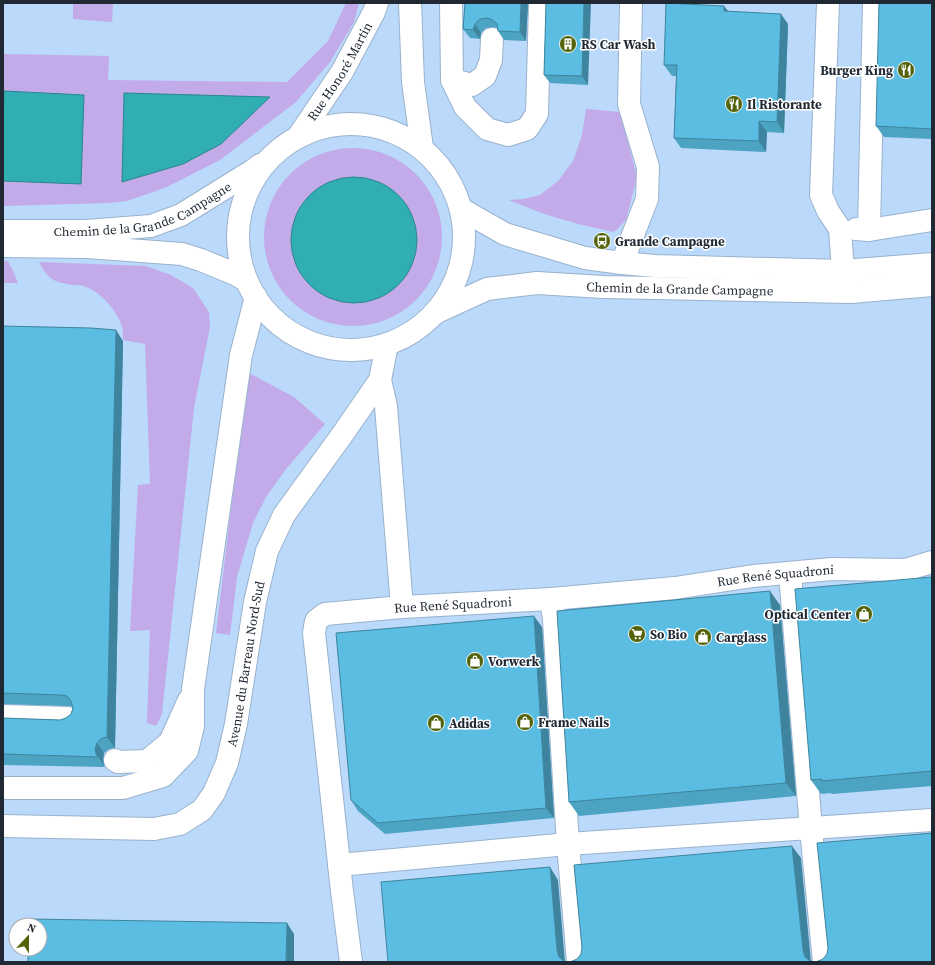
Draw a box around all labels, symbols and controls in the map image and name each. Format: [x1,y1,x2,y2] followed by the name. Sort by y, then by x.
[304,19,376,124] street label: Rue Honoré Martin
[558,34,578,54] building icon: RS Car Wash
[581,36,655,53] place label: RS Car Wash
[896,60,916,80] restaurant icon: Burger King
[820,62,893,79] place label: Burger King
[724,94,744,114] restaurant icon: Il Ristorante
[747,96,822,113] place label: Il Ristorante
[53,178,235,240] street label: Chemin de la Grande Campagne
[592,231,612,251] bus stop icon: Grande Campagne
[615,233,725,250] place label: Grande Campagne
[586,278,774,299] street label: Chemin de la Grande Campagne
[716,561,834,590] street label: Rue René Squadroni
[223,579,269,748] street label: Avenue du Barreau Nord-Sud
[393,593,512,617] street label: Rue René Squadroni
[854,604,874,624] shop icon: Optical Center
[765,606,852,623] place label: Optical Center
[627,624,647,644] supermarket icon: So Bio
[650,626,687,643] place label: So Bio
[693,627,713,647] shop icon: Carglass
[716,629,767,646] place label: Carglass
[465,651,485,671] shop icon: Vorwerk
[488,653,540,670] place label: Vorwerk
[515,712,535,732] shop icon: Frame Nails
[426,713,446,733] shop icon: Adidas
[538,714,609,731] place label: Frame Nails
[449,715,490,732] place label: Adidas
[8,917,48,957] north arrow
[25,920,38,937] text: N

